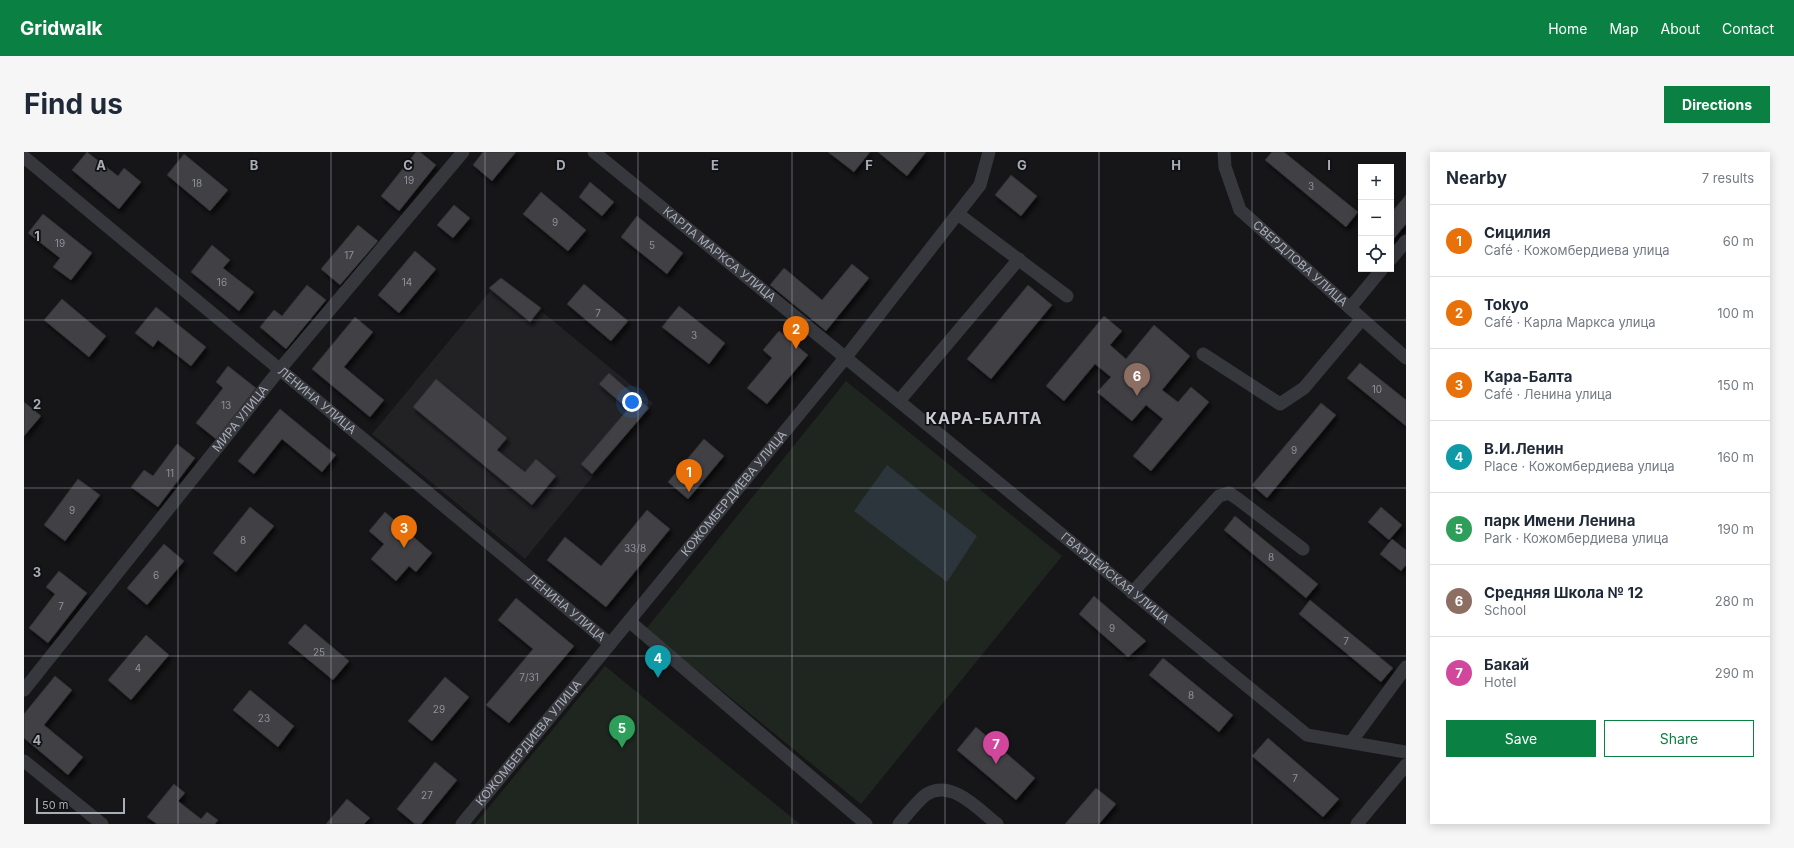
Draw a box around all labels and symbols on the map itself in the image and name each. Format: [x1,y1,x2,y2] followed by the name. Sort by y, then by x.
[96,157,106,173] text: A
[250,157,259,173] text: B
[403,157,413,173] text: C
[556,157,566,173] text: D
[711,157,719,173] text: E
[865,157,873,173] text: F
[1017,157,1027,173] text: G
[1171,157,1181,173] text: H
[1327,157,1331,173] text: I
[404,174,414,186] house number: 19
[192,177,202,189] house number: 18
[1308,180,1314,192] house number: 3
[660,203,779,305] street label: КАРЛА МАРКСА УЛИЦА
[552,216,558,228] house number: 9
[1250,217,1351,309] street label: СВЕРДЛОВА УЛИЦА
[34,228,40,244] text: 1
[55,237,65,249] house number: 19
[649,239,655,251] house number: 5
[344,249,354,261] house number: 17
[217,276,227,288] house number: 16
[402,276,412,288] house number: 14
[595,307,601,319] house number: 7
[783,316,809,349] pin: 2
[691,329,697,341] house number: 3
[275,363,360,437] street label: ЛЕНИНА УЛИЦА
[1124,363,1150,396] pin: 6
[209,382,271,455] street label: МИРА УЛИЦА
[1372,383,1382,395] house number: 10
[622,392,642,412] your location
[33,396,41,412] text: 2
[221,399,231,411] house number: 13
[926,408,1042,428] district label: КАРА-БАЛТА
[677,427,789,559] street label: КОЖОМБЕРДИЕВА УЛИЦА
[1291,444,1297,456] house number: 9
[676,459,702,492] pin: 1
[166,467,174,479] house number: 11
[69,504,75,516] house number: 9
[391,515,417,548] pin: 3
[1058,529,1173,626] street label: ГВАРДЕЙСКАЯ УЛИЦА
[240,534,246,546] house number: 8
[624,542,646,554] house number: 33/8
[1268,551,1274,563] house number: 8
[33,564,41,580] text: 3
[153,569,159,581] house number: 6
[524,570,609,644] street label: ЛЕНИНА УЛИЦА
[58,600,64,612] house number: 7
[1109,622,1115,634] house number: 9
[1343,635,1349,647] house number: 7
[645,645,671,678] pin: 4
[313,646,325,658] house number: 25
[135,662,141,674] house number: 4
[519,671,539,683] house number: 7/31
[472,677,584,808] street label: КОЖОМБЕРДИЕВА УЛИЦА
[1188,689,1194,701] house number: 8
[433,703,445,715] house number: 29
[258,712,270,724] house number: 23
[609,715,635,748] pin: 5
[983,731,1009,764] pin: 7
[33,732,42,748] text: 4
[1292,772,1298,784] house number: 7
[421,789,433,801] house number: 27
[36,796,125,815] scale bar

